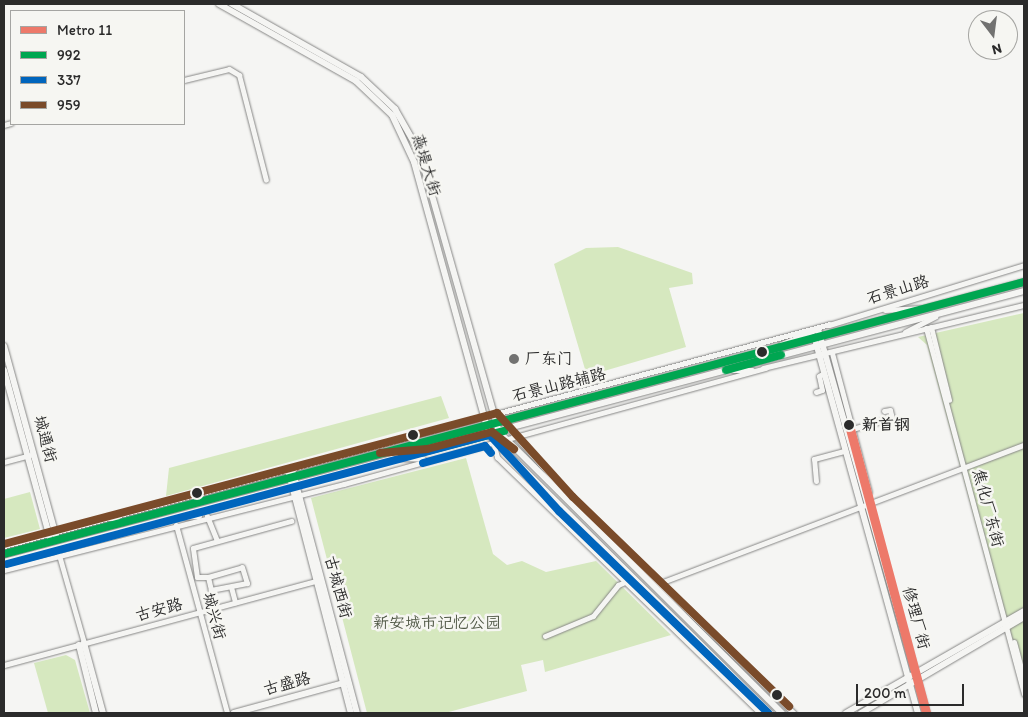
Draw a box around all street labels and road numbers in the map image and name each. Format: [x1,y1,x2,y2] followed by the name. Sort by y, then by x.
[407,132,445,198] street label: 燕堤大街
[865,271,931,309] street label: 石景山路
[510,364,608,406] street label: 石景山路辅路
[30,413,60,465] street label: 城通街
[968,467,1008,549] street label: 焦化厂东街
[320,554,356,620] street label: 古城西街
[898,585,934,651] street label: 修理厂街
[199,590,229,642] street label: 城兴街
[133,595,185,625] street label: 古安路
[261,669,313,699] street label: 古盛路

